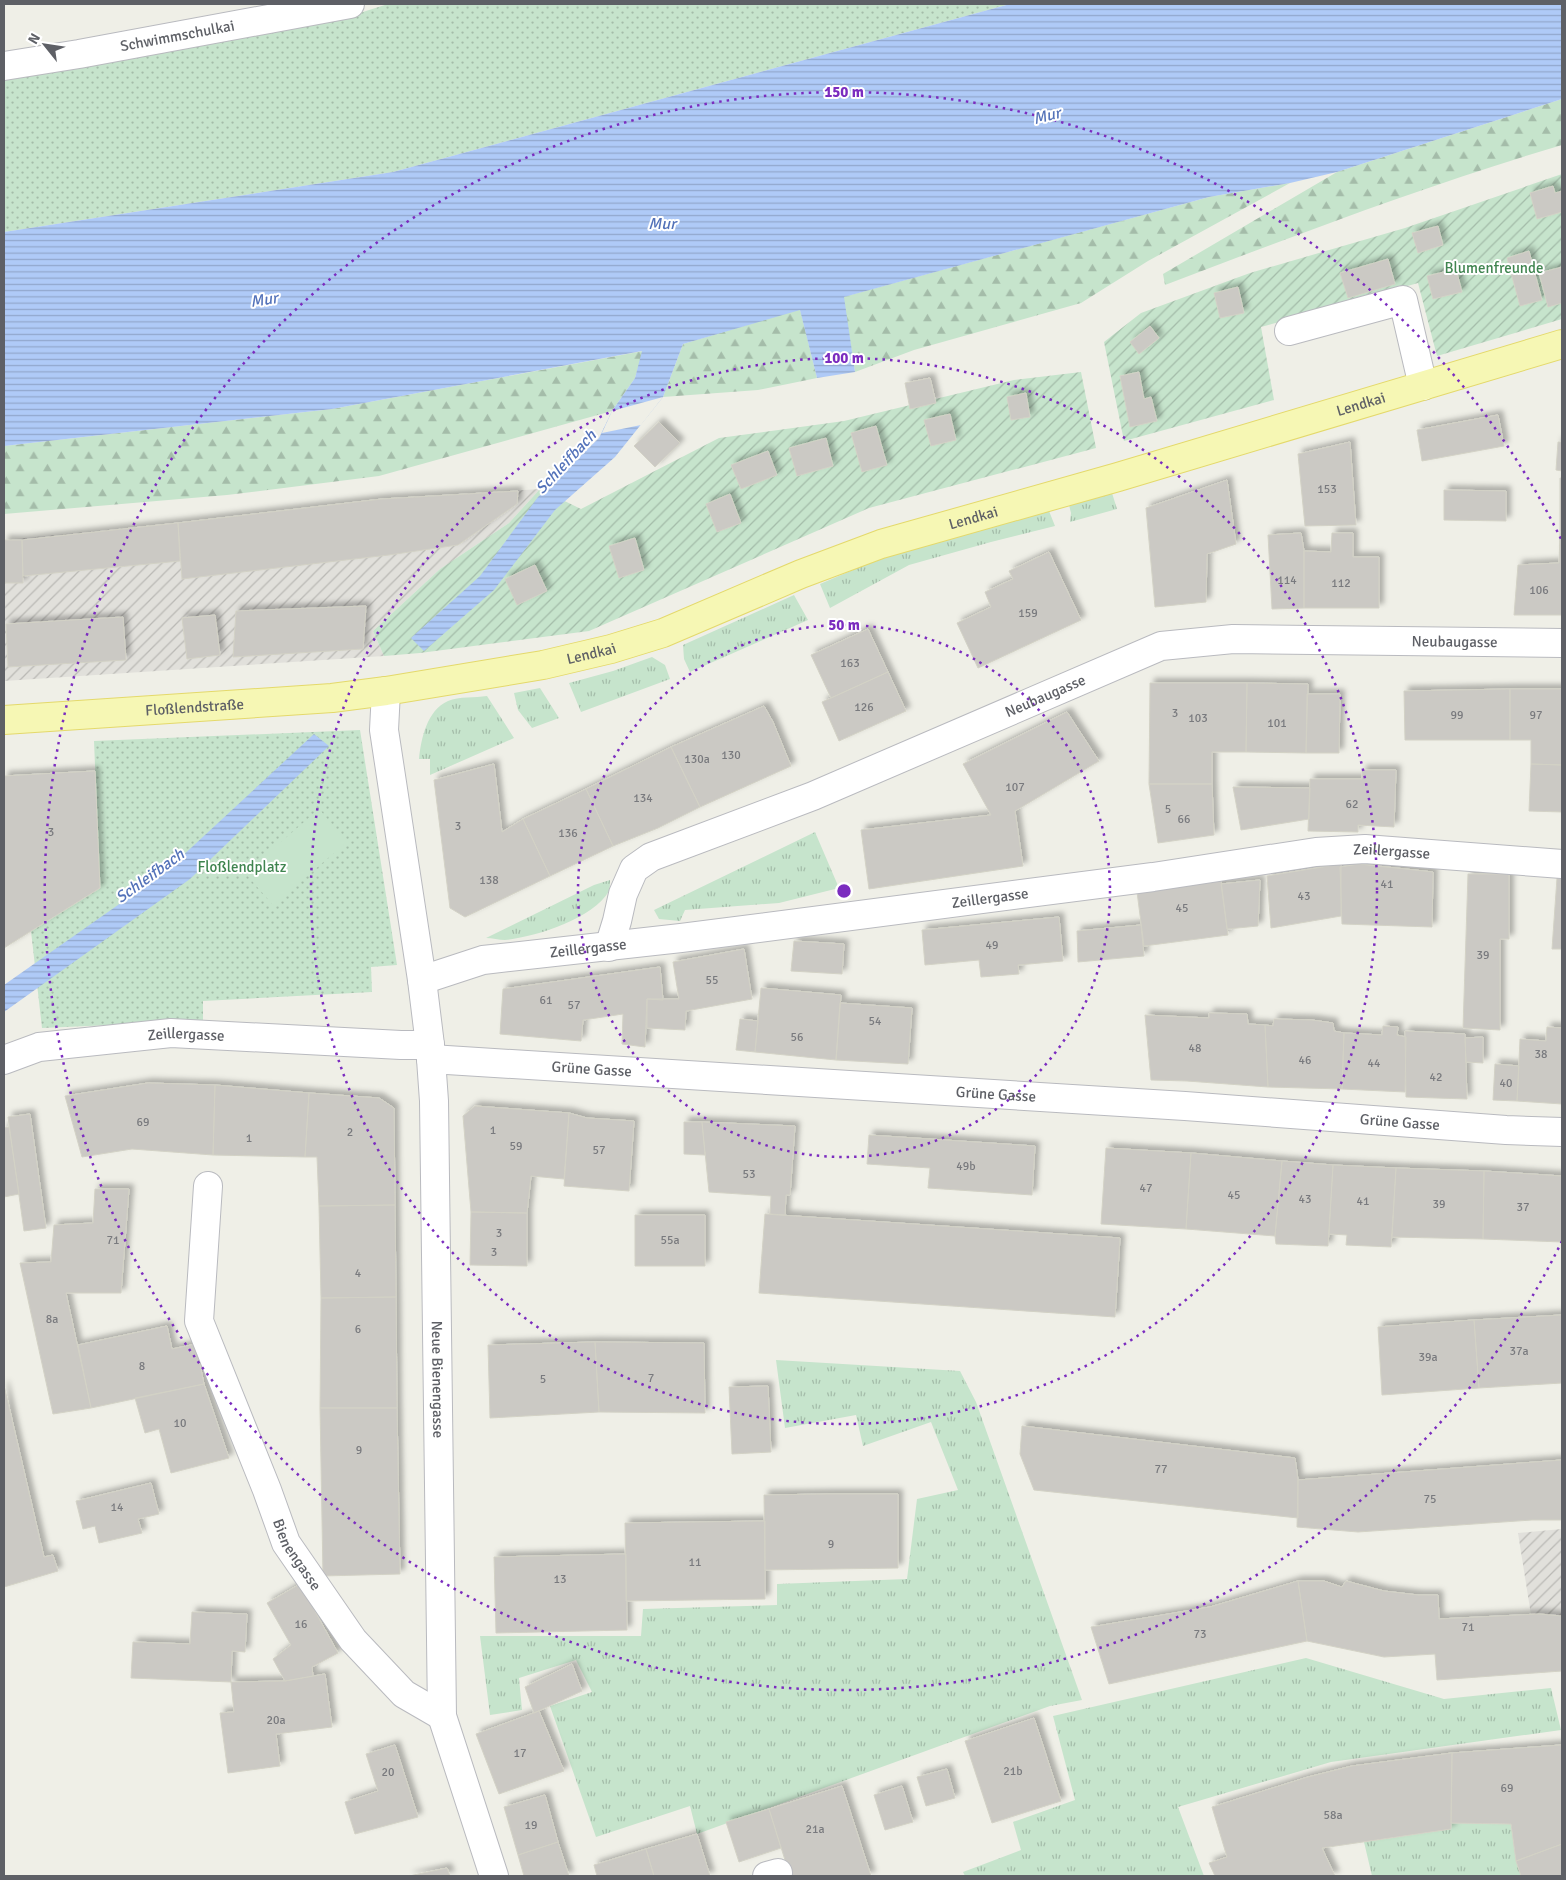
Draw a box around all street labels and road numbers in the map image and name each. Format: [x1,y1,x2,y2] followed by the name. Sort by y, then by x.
[119,16,236,55] street label: Schwimmschulkai
[1334,388,1388,420] street label: Lendkai
[947,502,1000,533] street label: Lendkai
[1412,632,1498,651] street label: Neubaugasse
[565,639,618,668] street label: Lendkai
[1002,671,1088,721] street label: Neubaugasse
[145,695,245,720] street label: Floßlendstraße
[1353,840,1431,863] street label: Zeillergasse
[951,884,1029,912] street label: Zeillergasse
[549,935,628,962] street label: Zeillergasse
[146,1024,225,1045] street label: Zeillergasse
[551,1058,632,1080] street label: Grüne Gasse
[955,1083,1037,1106] street label: Grüne Gasse
[1359,1110,1441,1134] street label: Grüne Gasse
[428,1321,447,1438] street label: Neue Bienengasse
[269,1516,325,1594] street label: Bienengasse

